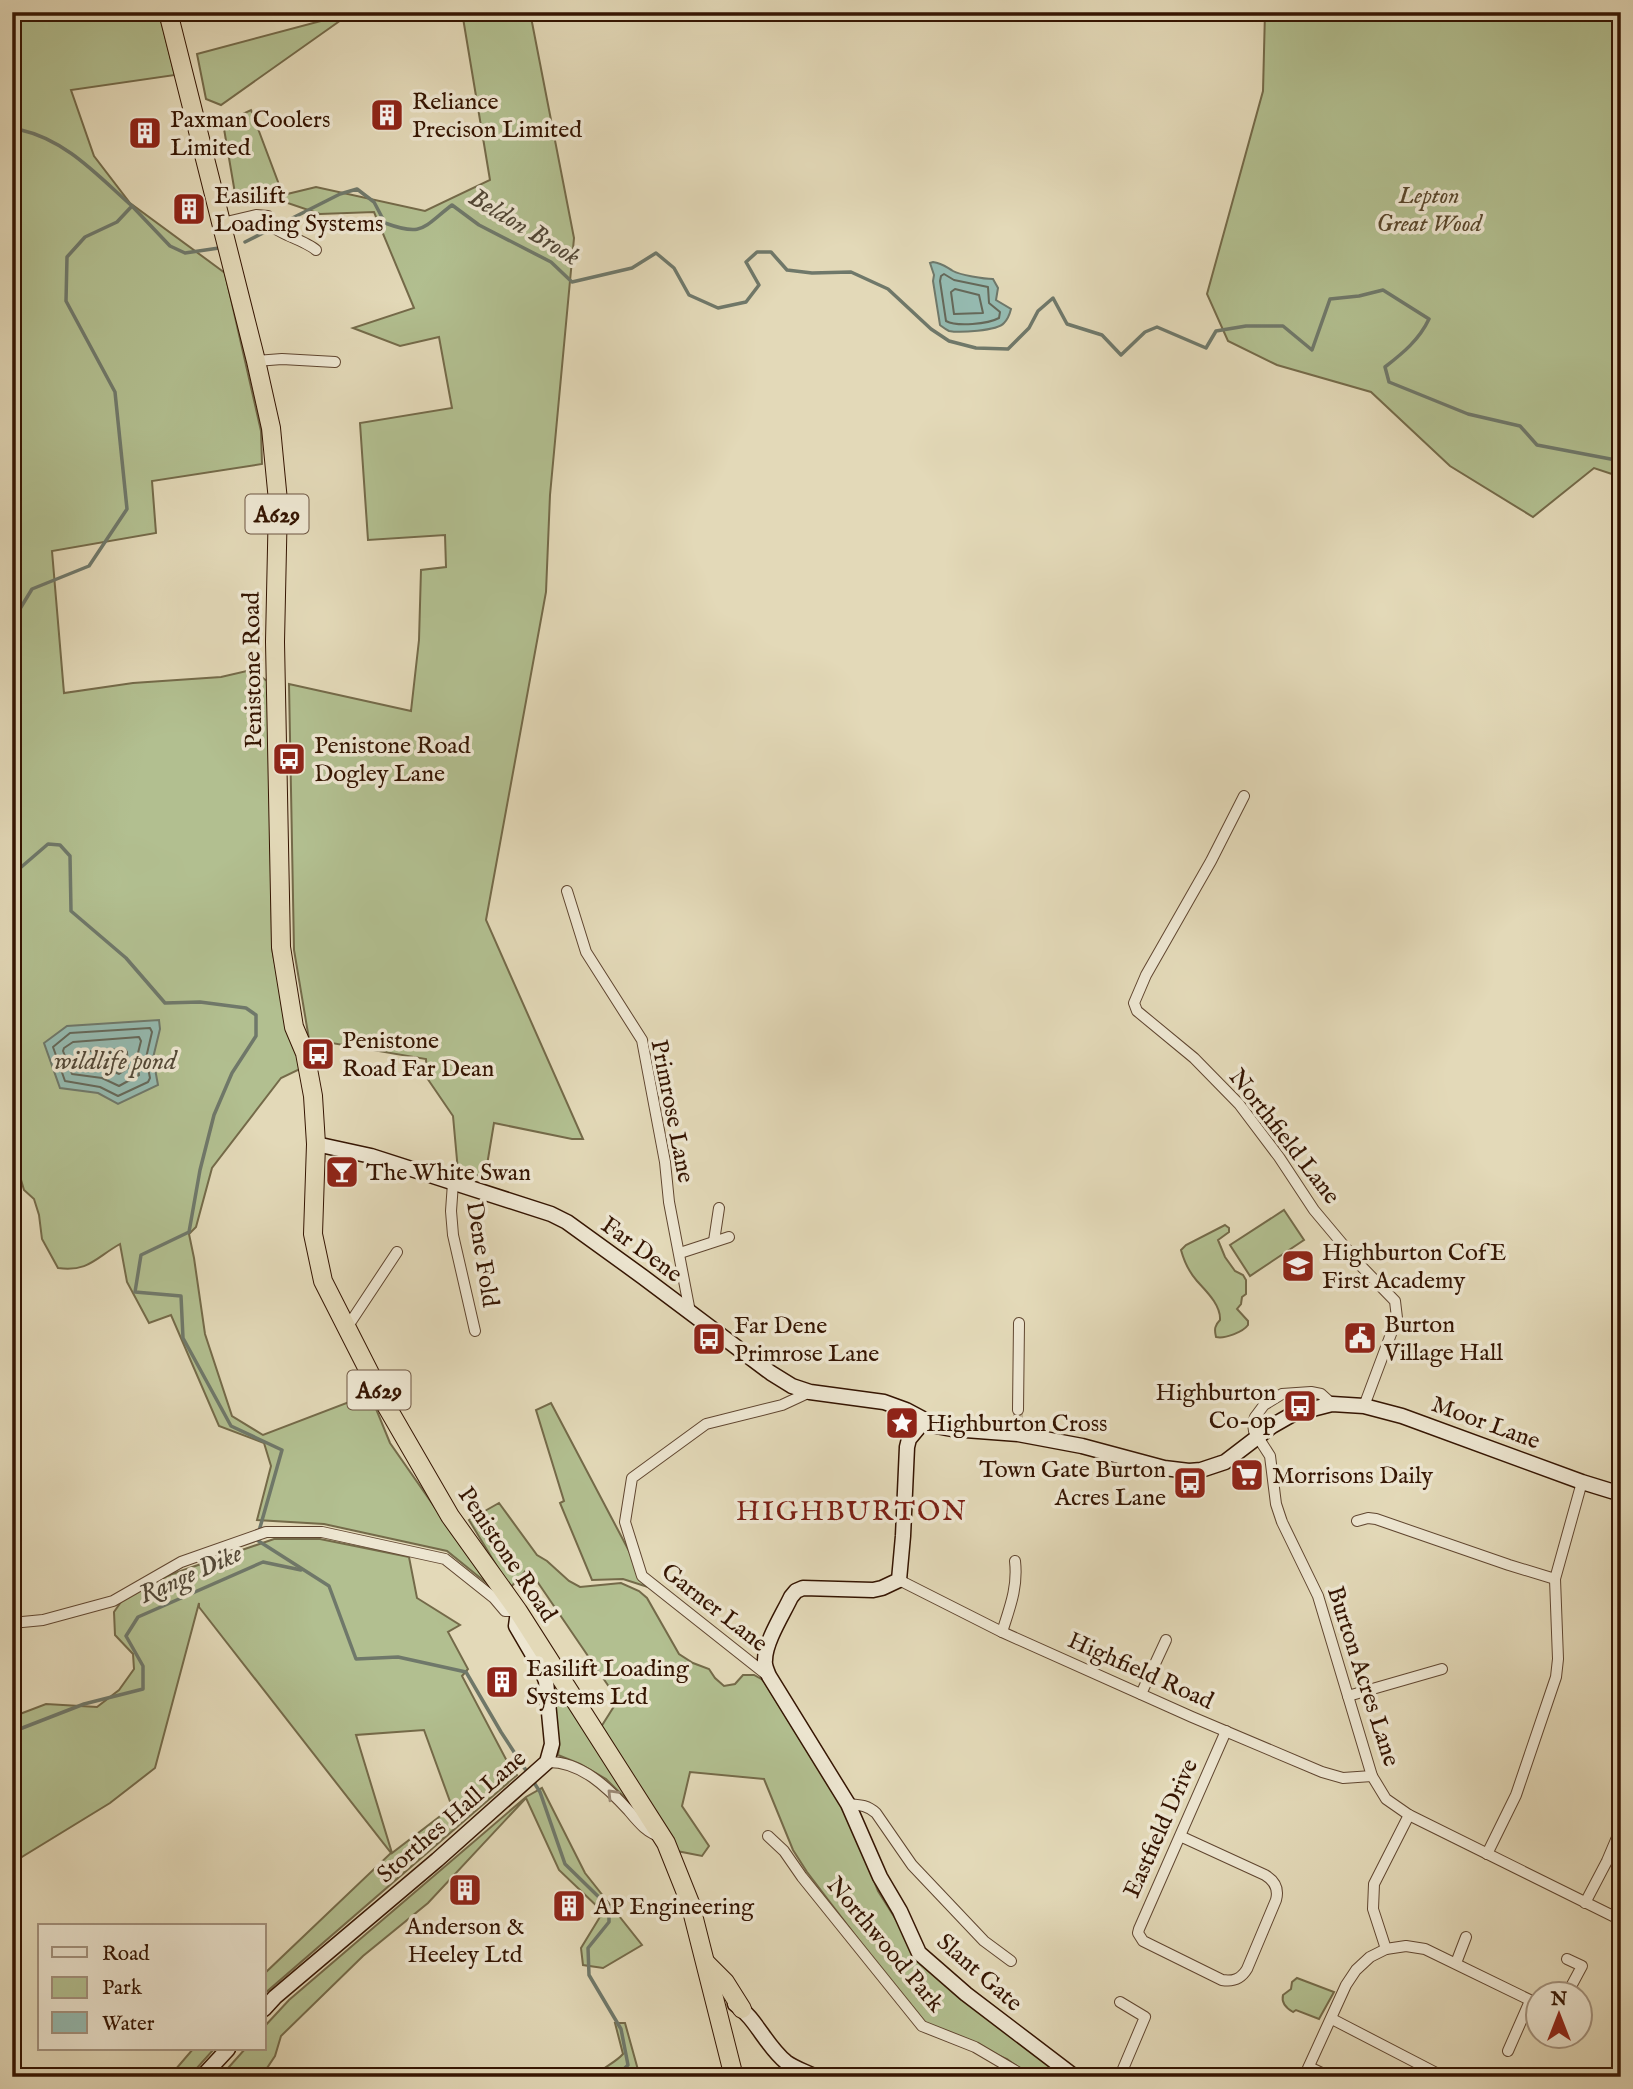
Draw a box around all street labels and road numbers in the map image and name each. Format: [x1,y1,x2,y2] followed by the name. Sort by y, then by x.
[246,494,308,534] road number: A629
[237,591,270,748] street label: Penistone Road
[642,1037,701,1186] street label: Primrose Lane
[1221,1063,1346,1211] street label: Northfield Lane
[458,1199,505,1309] street label: Dene Fold
[594,1210,688,1290] street label: Far Dene
[348,1371,410,1410] road number: A629
[1427,1389,1544,1457] street label: Moor Lane
[450,1481,563,1629] street label: Penistone Road
[654,1557,774,1660] street label: Garner Lane
[1319,1583,1406,1770] street label: Burton Acres Lane
[1063,1625,1218,1717] street label: Highfield Road
[371,1744,533,1891] street label: Storthes Hall Lane
[1117,1754,1206,1903] street label: Eastfield Drive
[819,1871,951,2019] street label: Northwood Park
[930,1927,1028,2019] street label: Slant Gate

